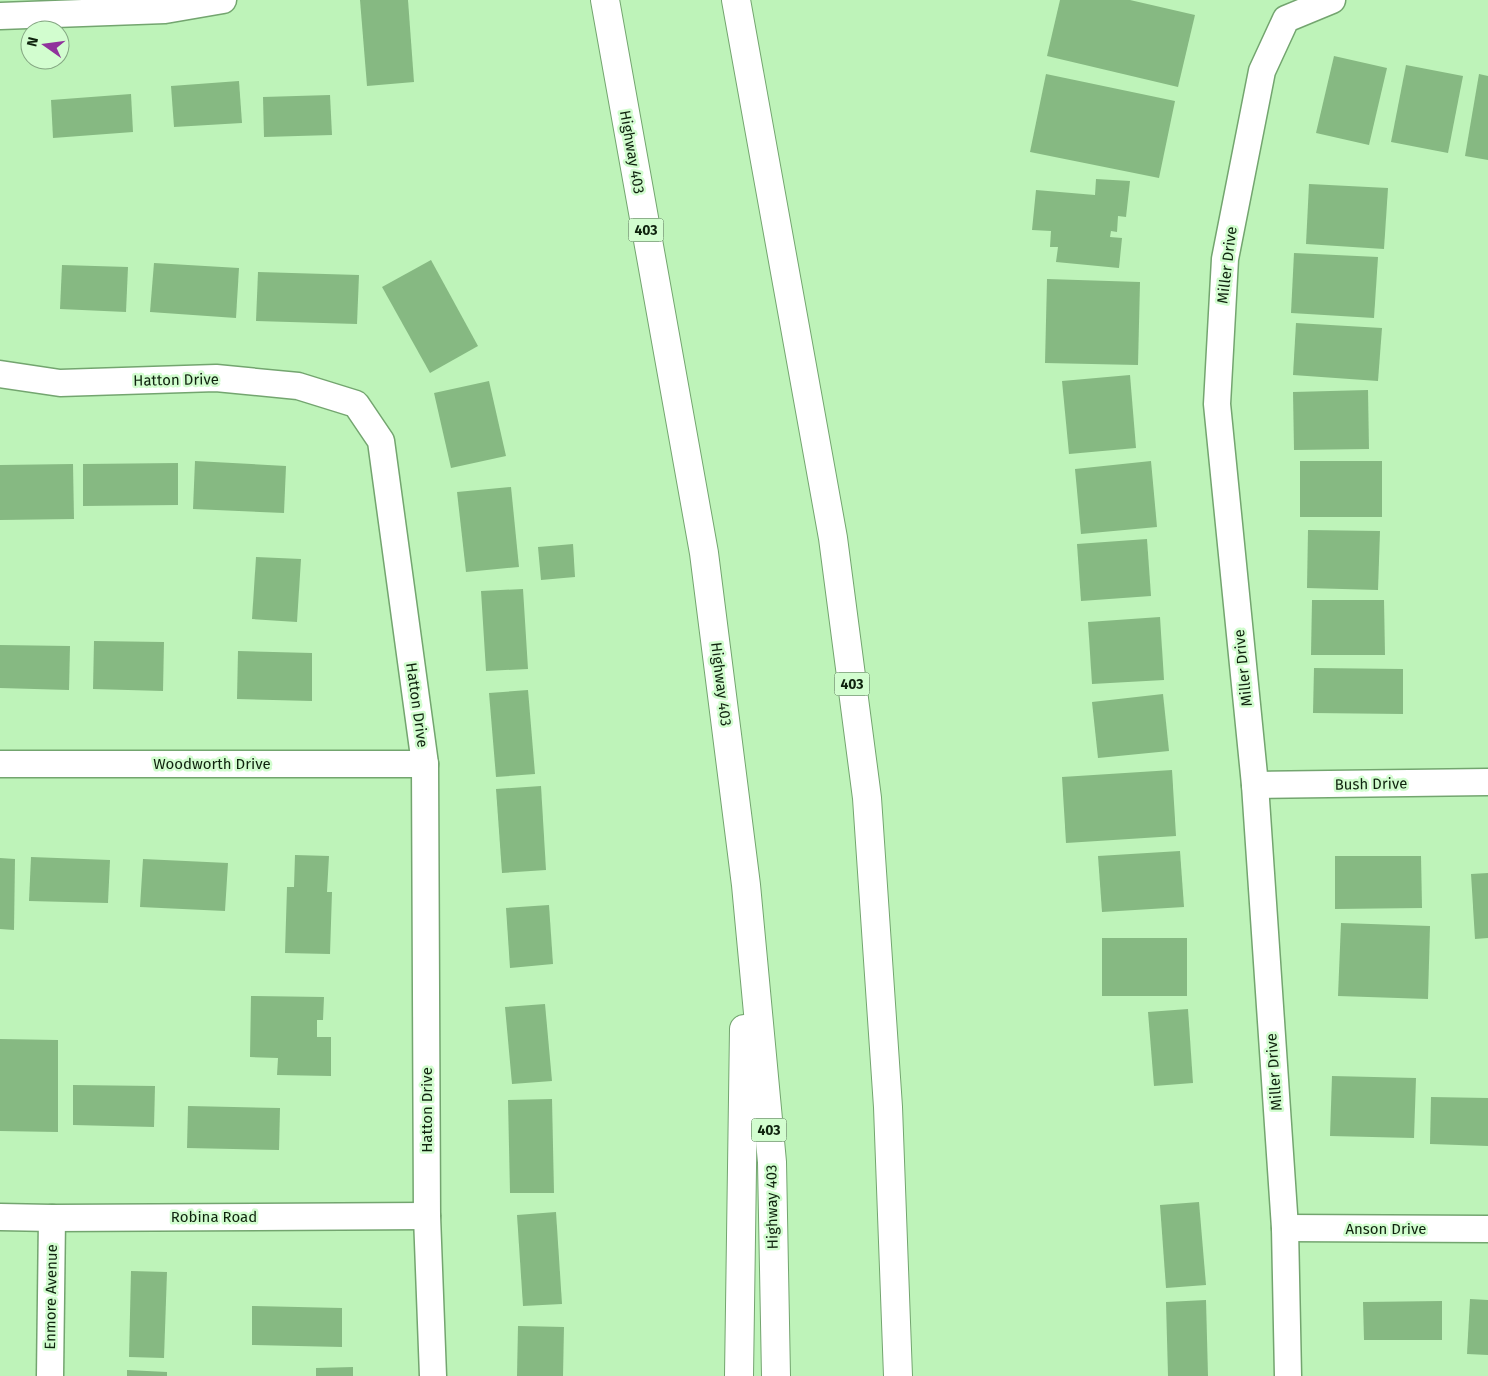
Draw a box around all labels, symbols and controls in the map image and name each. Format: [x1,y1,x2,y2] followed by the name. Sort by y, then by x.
[20,20,70,70] north arrow
[23,35,42,49] text: N
[616,109,648,195] street label: Highway 403
[628,218,664,242] road number: 403
[1213,225,1241,305] street label: Miller Drive
[133,370,219,390] street label: Hatton Drive
[1230,628,1256,708] street label: Miller Drive
[707,641,735,727] street label: Highway 403
[402,661,432,749] street label: Hatton Drive
[834,672,870,696] road number: 403
[153,755,271,773] street label: Woodworth Drive
[1334,774,1408,794] street label: Bush Drive
[1262,1033,1286,1111] street label: Miller Drive
[418,1067,436,1153] street label: Hatton Drive
[752,1118,786,1142] road number: 403
[762,1165,782,1249] street label: Highway 403
[171,1208,257,1226] street label: Robina Road
[1345,1220,1427,1238] street label: Anson Drive
[41,1244,61,1350] street label: Enmore Avenue

